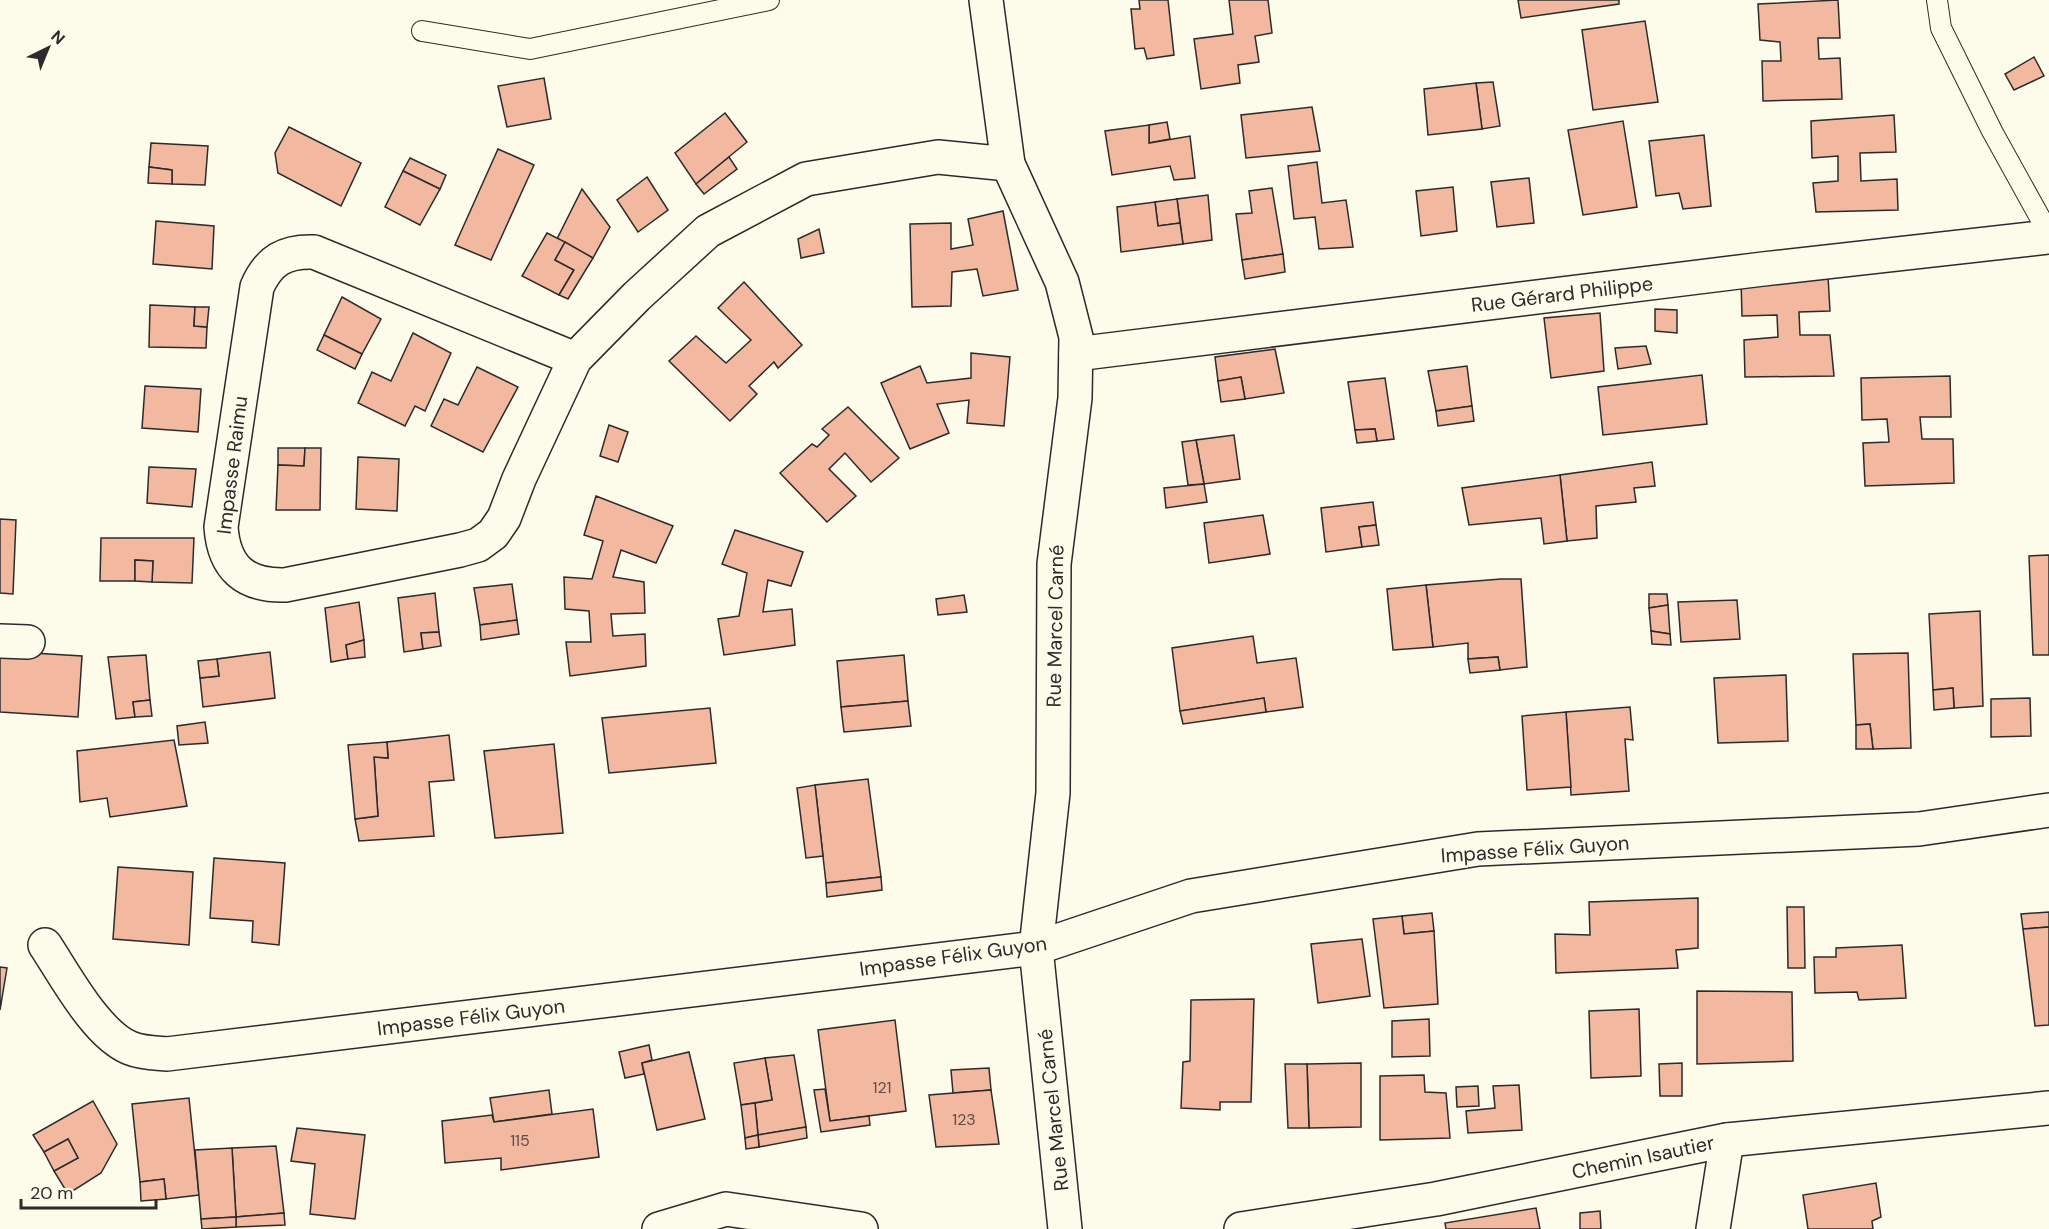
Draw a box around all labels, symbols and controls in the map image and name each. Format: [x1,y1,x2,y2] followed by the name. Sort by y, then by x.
[18,18,78,78] north arrow
[46,26,69,49] text: N
[1469,270,1655,318] street label: Rue Gérard Philippe
[211,394,253,536] street label: Impasse Raimu
[1041,544,1069,708] street label: Rue Marcel Carné
[1440,829,1630,869] street label: Impasse Félix Guyon
[858,930,1048,982] street label: Impasse Félix Guyon
[376,993,566,1041] street label: Impasse Félix Guyon
[1032,1028,1074,1192] street label: Rue Marcel Carné
[872,1077,892,1098] house number: 121
[952,1109,976,1130] house number: 123
[1569,1129,1717,1185] street label: Chemin Isautier
[510,1130,530,1151] house number: 115
[21,1172,156,1210] scale bar
[30,1181,73,1205] text: 20 m

